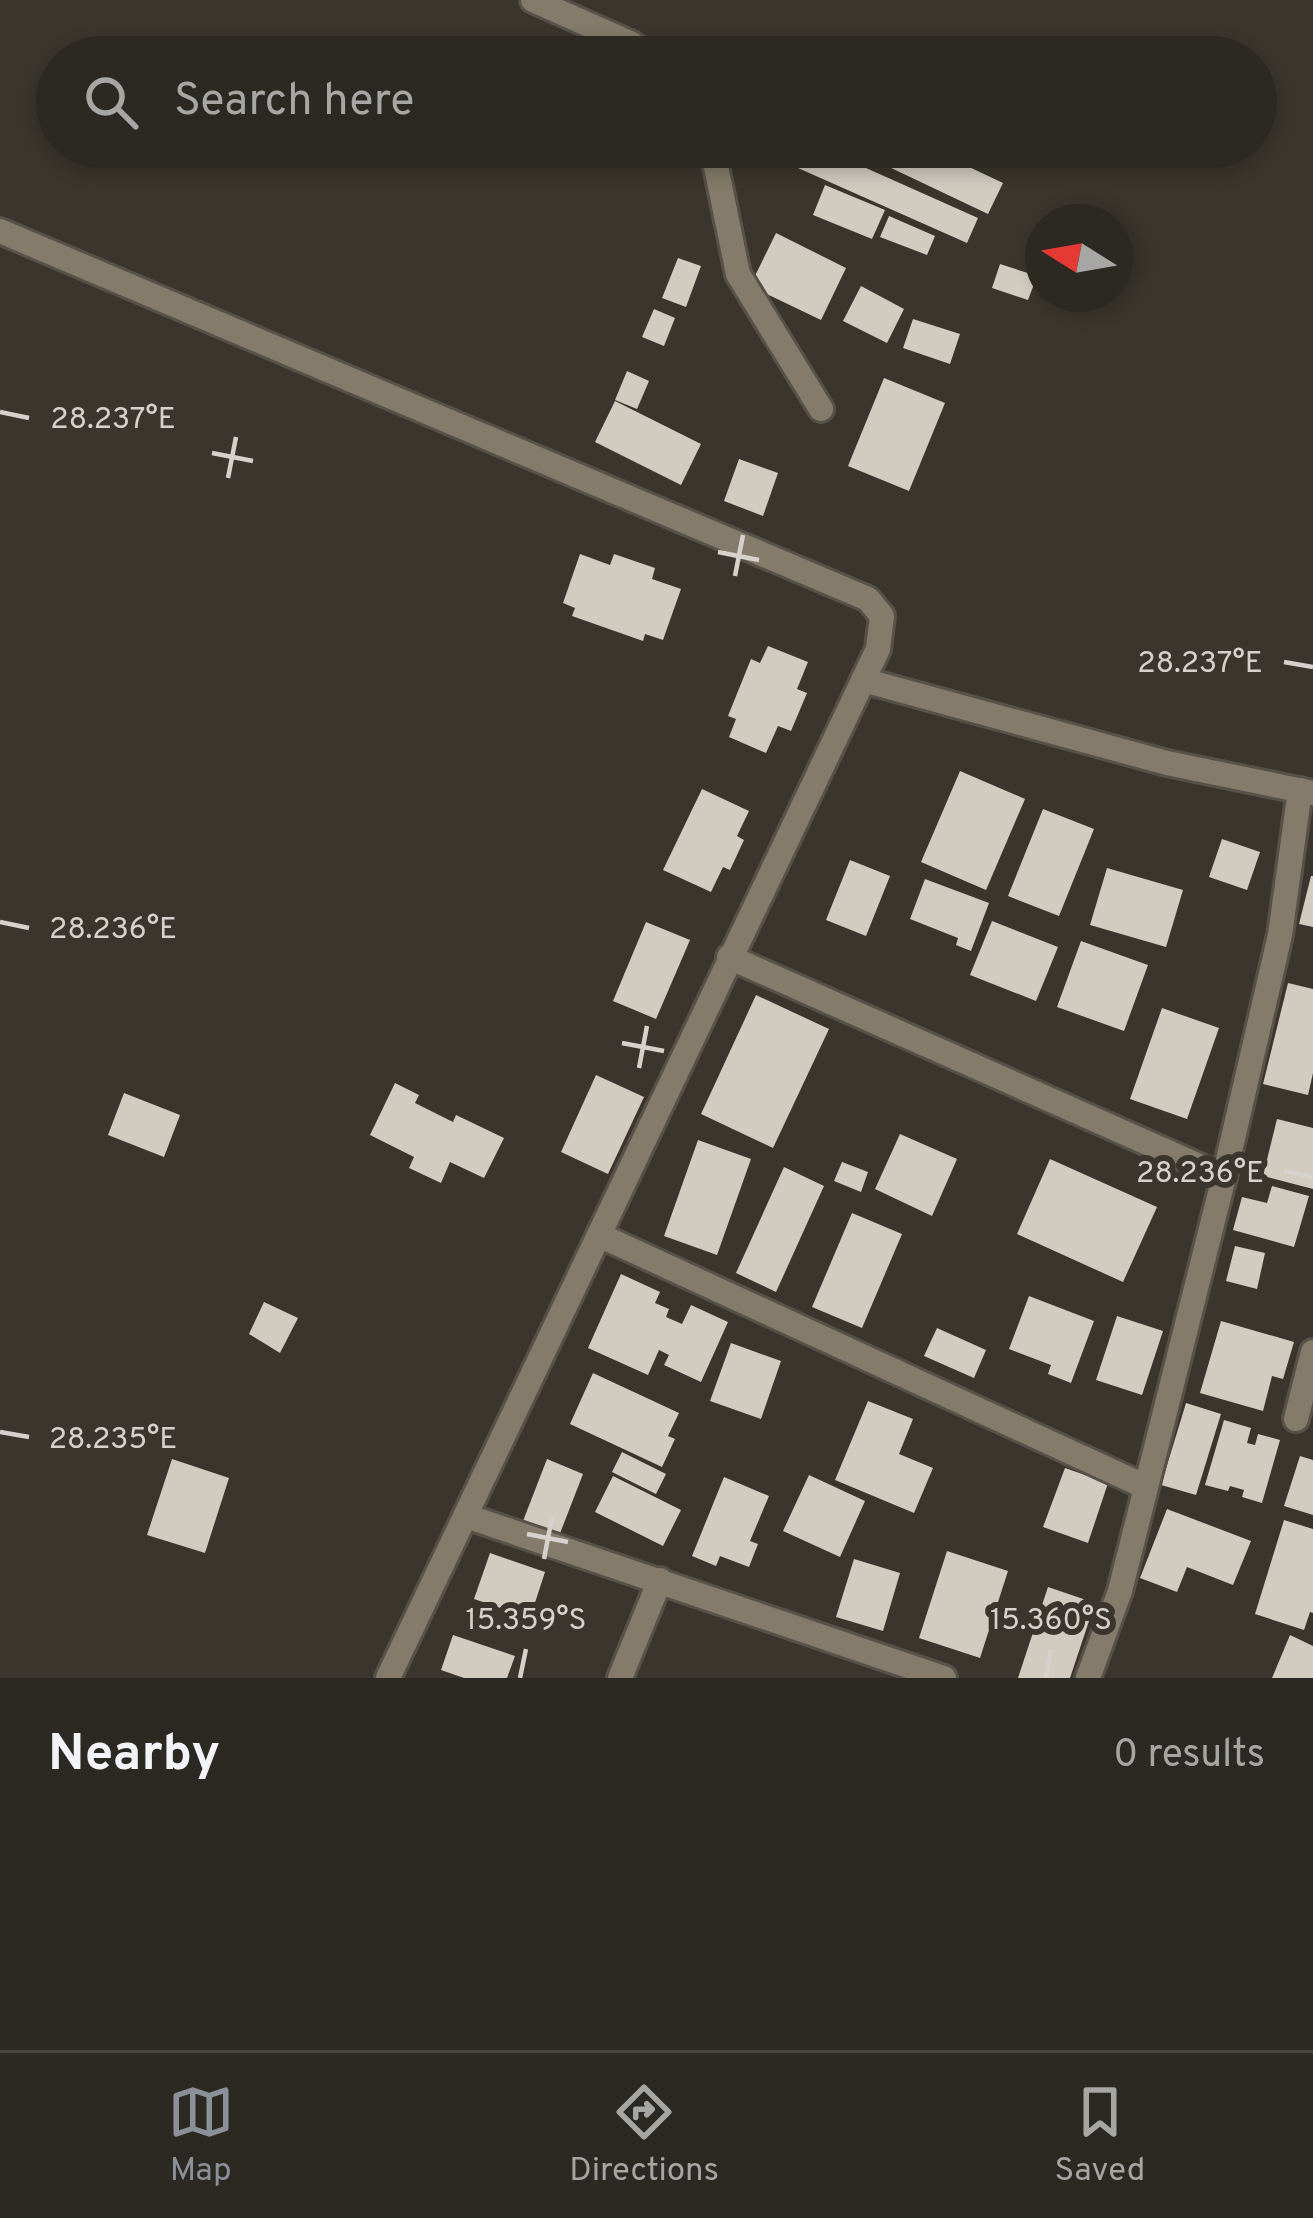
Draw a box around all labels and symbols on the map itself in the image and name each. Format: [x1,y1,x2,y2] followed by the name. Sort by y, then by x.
[1025,204,1133,312] north arrow
[50,402,176,439] text: 28.237°E
[1137,646,1263,683] text: 28.237°E
[49,912,177,949] text: 28.236°E
[1136,1156,1264,1193] text: 28.236°E
[49,1422,177,1459] text: 28.235°E
[465,1603,587,1640] text: 15.359°S
[990,1603,1112,1640] text: 15.360°S

